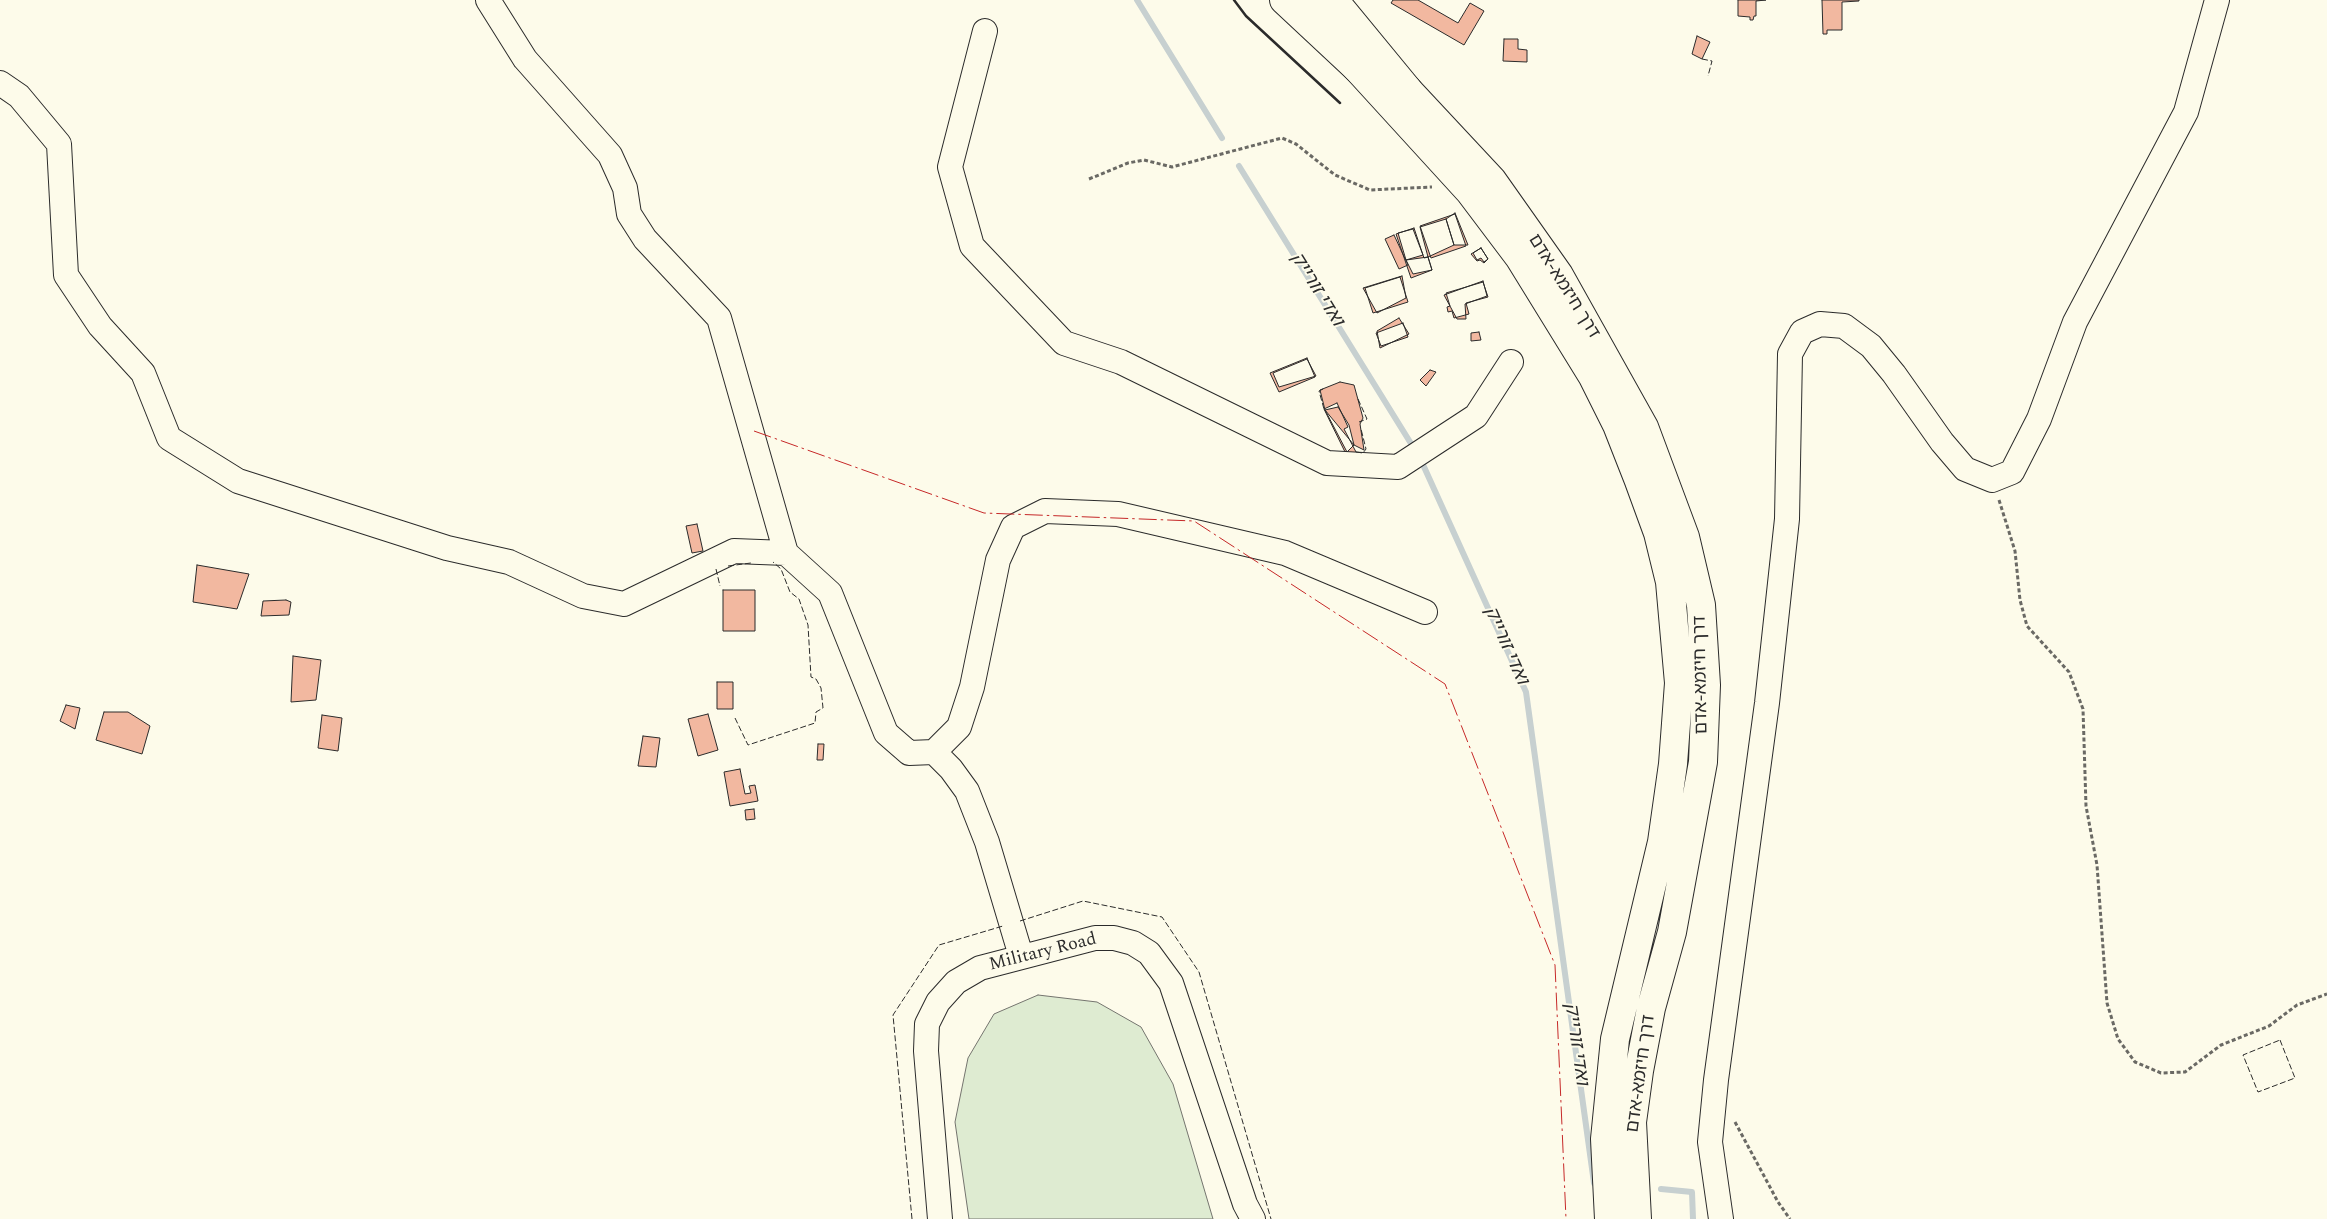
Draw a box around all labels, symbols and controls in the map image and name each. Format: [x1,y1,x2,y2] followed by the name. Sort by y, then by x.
[1522,231,1604,343] street label: דרך חיזמא-אדם
[1284,249,1348,331] water label: ואדי זורייק
[1478,603,1532,689] water label: ואדי זורייק
[1690,615,1714,735] street label: דרך חיזמא-אדם
[987,929,1099,977] street label: Military Road
[1558,1001,1592,1087] water label: ואדי זורייק
[1623,1014,1661,1134] street label: דרך חיזמא-אדם

